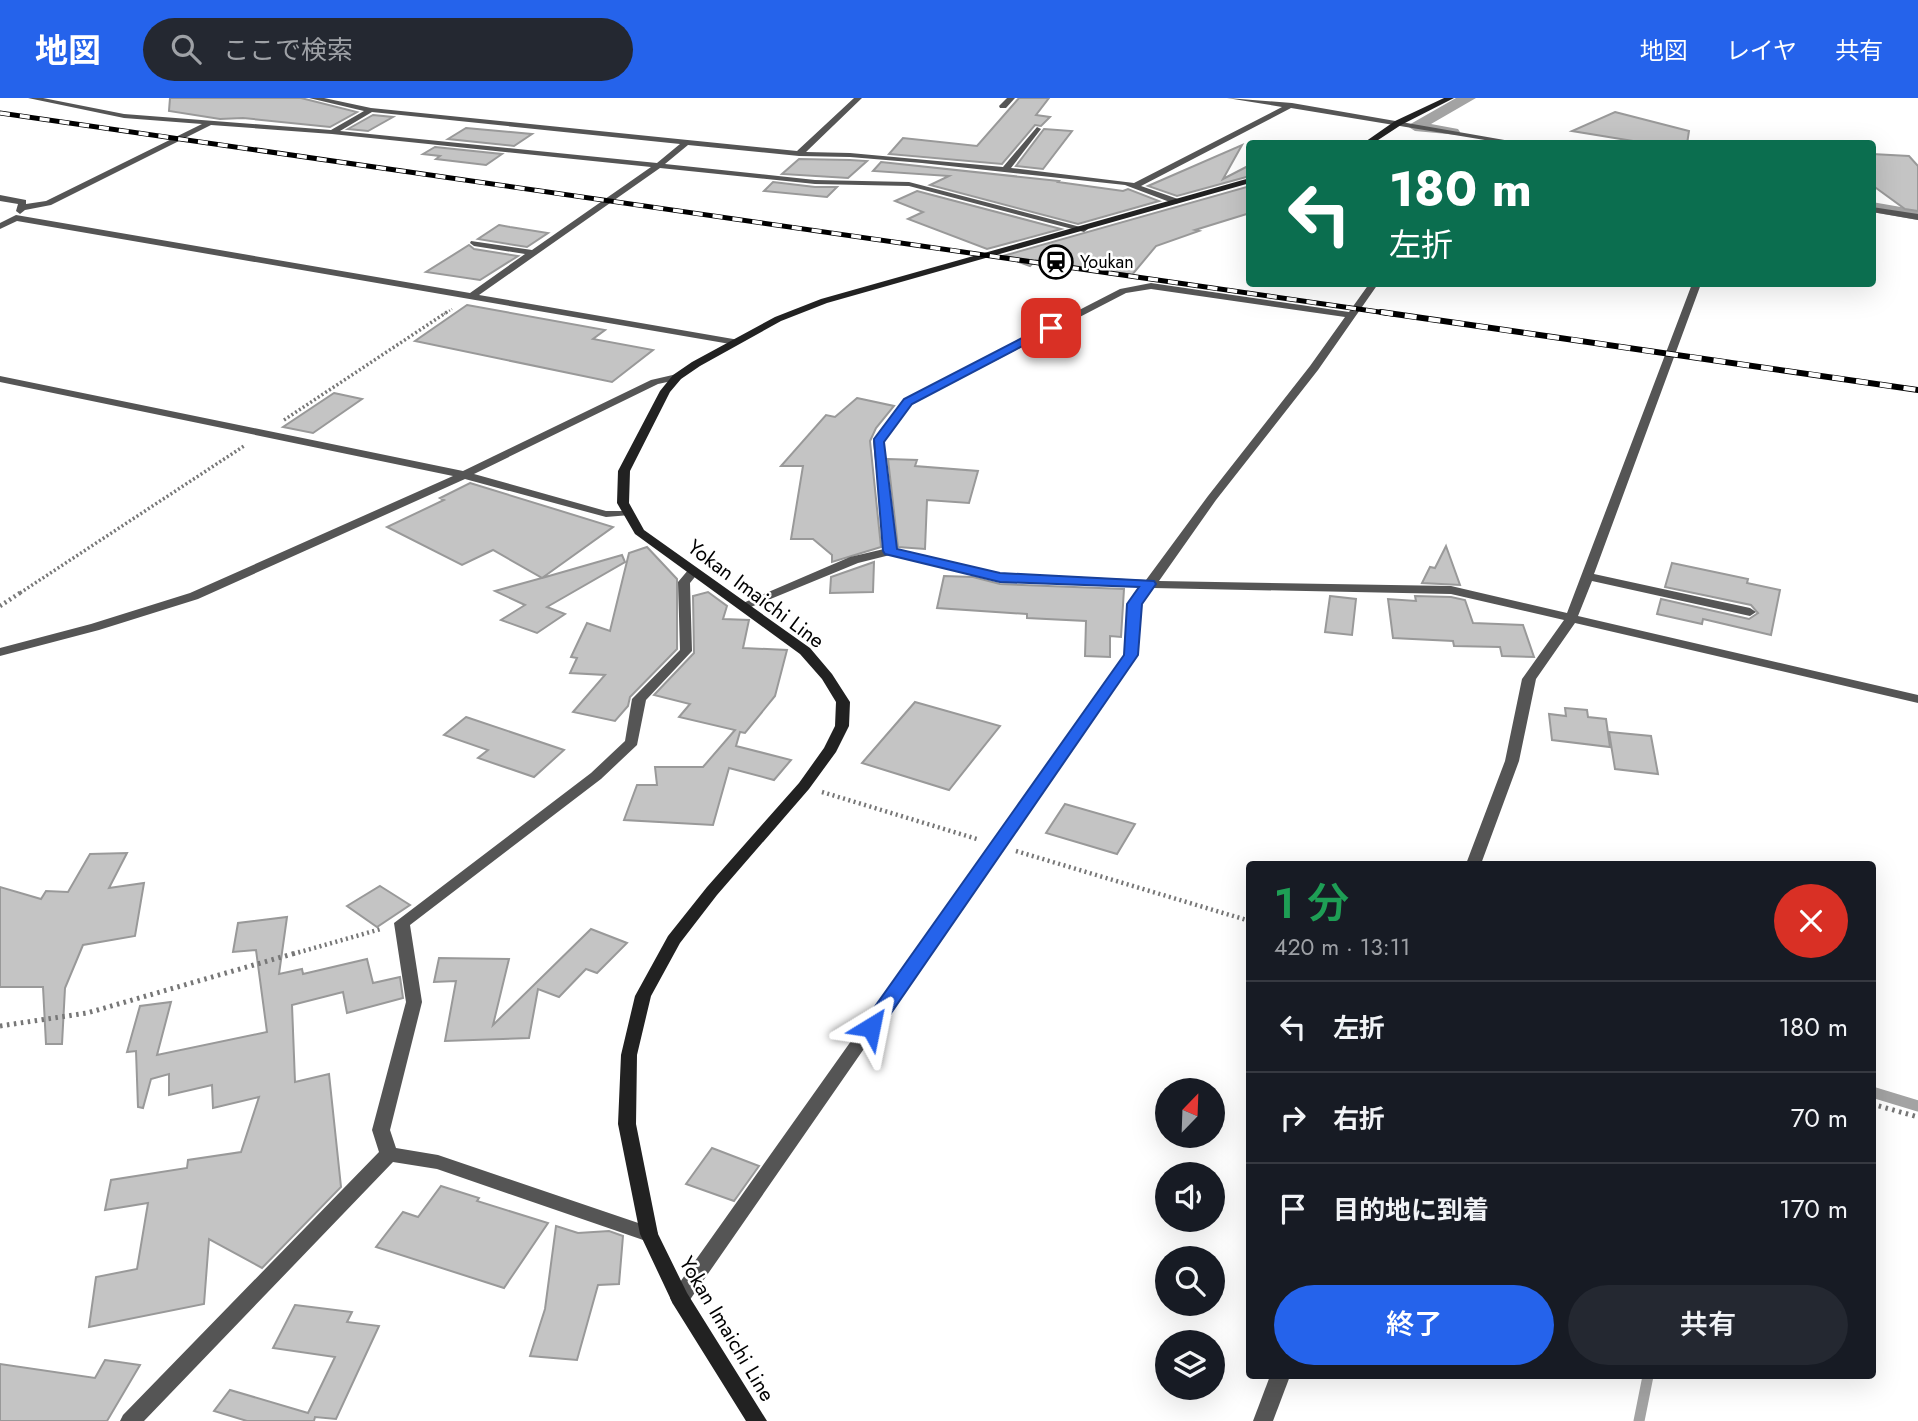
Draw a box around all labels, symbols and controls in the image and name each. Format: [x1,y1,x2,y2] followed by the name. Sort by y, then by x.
[143,18,633,81] search box
[35,27,101,74] text: 地図
[167,30,205,68] icon: search
[223,31,353,69] text: ここで検索
[1640,33,1688,68] text: 地図
[1726,33,1797,68] text: レイヤ
[1835,33,1883,68] text: 共有
[1389,154,1532,224] text: 180 m
[1274,168,1365,259] icon: left
[1389,222,1453,268] text: 左折
[1037,243,1075,281] station icon: Youkan
[1080,249,1134,275] place label: Youkan
[1021,298,1081,358] pin
[1032,309,1070,347] icon: arrive
[681,533,831,656] street label: Yokan Imaichi Line
[1274,873,1349,934] text: 1 分
[1774,884,1848,958] button: close
[1274,930,1410,964] text: 420 m · 13:11
[834,990,908,1064] position arrow
[1274,1008,1312,1046] icon: left
[1778,1008,1848,1046] text: 180 m
[1333,1009,1385,1047] text: 左折
[1155,1078,1225,1148] north arrow
[1155,1078,1225,1400] map controls
[1274,1099,1312,1137] icon: right
[1791,1099,1848,1137] text: 70 m
[1333,1100,1385,1138] text: 右折
[1155,1162,1225,1232] button: sound
[1274,1190,1312,1228] icon: arrive
[1779,1190,1848,1228] text: 170 m
[1333,1191,1489,1229] text: 目的地に到着
[1155,1246,1225,1316] button: search
[672,1251,782,1407] street label: Yokan Imaichi Line
[1274,1285,1554,1365] button: 終了
[1568,1285,1848,1365] button: 共有
[1155,1330,1225,1400] button: layers

